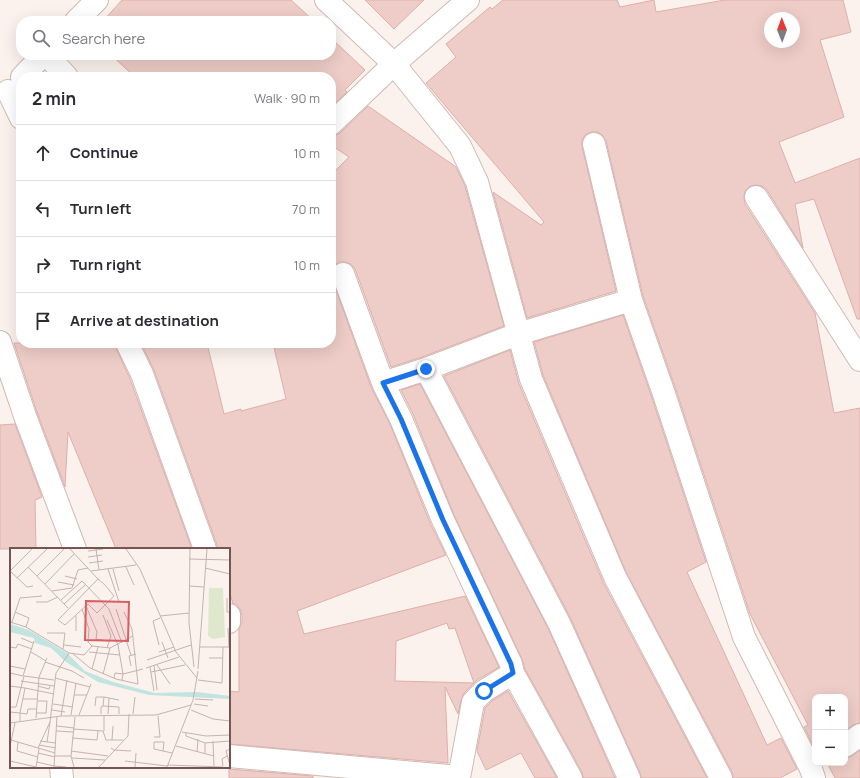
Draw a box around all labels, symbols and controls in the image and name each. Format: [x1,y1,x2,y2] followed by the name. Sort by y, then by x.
[764,12,800,48] north arrow
[16,16,336,60] search box
[30,27,52,49] icon: search
[62,28,145,49] text: Search here
[32,87,76,110] text: 2 min
[254,89,320,107] text: Walk · 90 m
[32,142,54,164] icon: ahead
[70,142,138,163] text: Continue
[293,144,320,162] text: 10 m
[32,198,54,220] icon: left
[70,198,132,219] text: Turn left
[292,200,320,218] text: 70 m
[32,254,54,276] icon: right
[70,254,141,275] text: Turn right
[293,256,320,274] text: 10 m
[32,310,54,332] icon: arrive
[70,310,219,331] text: Arrive at destination
[417,360,435,378] route end
[10,548,230,768] inset map
[475,682,493,700] route start
[812,694,848,766] map controls
[812,694,848,730] button: +
[812,730,848,766] button: −

